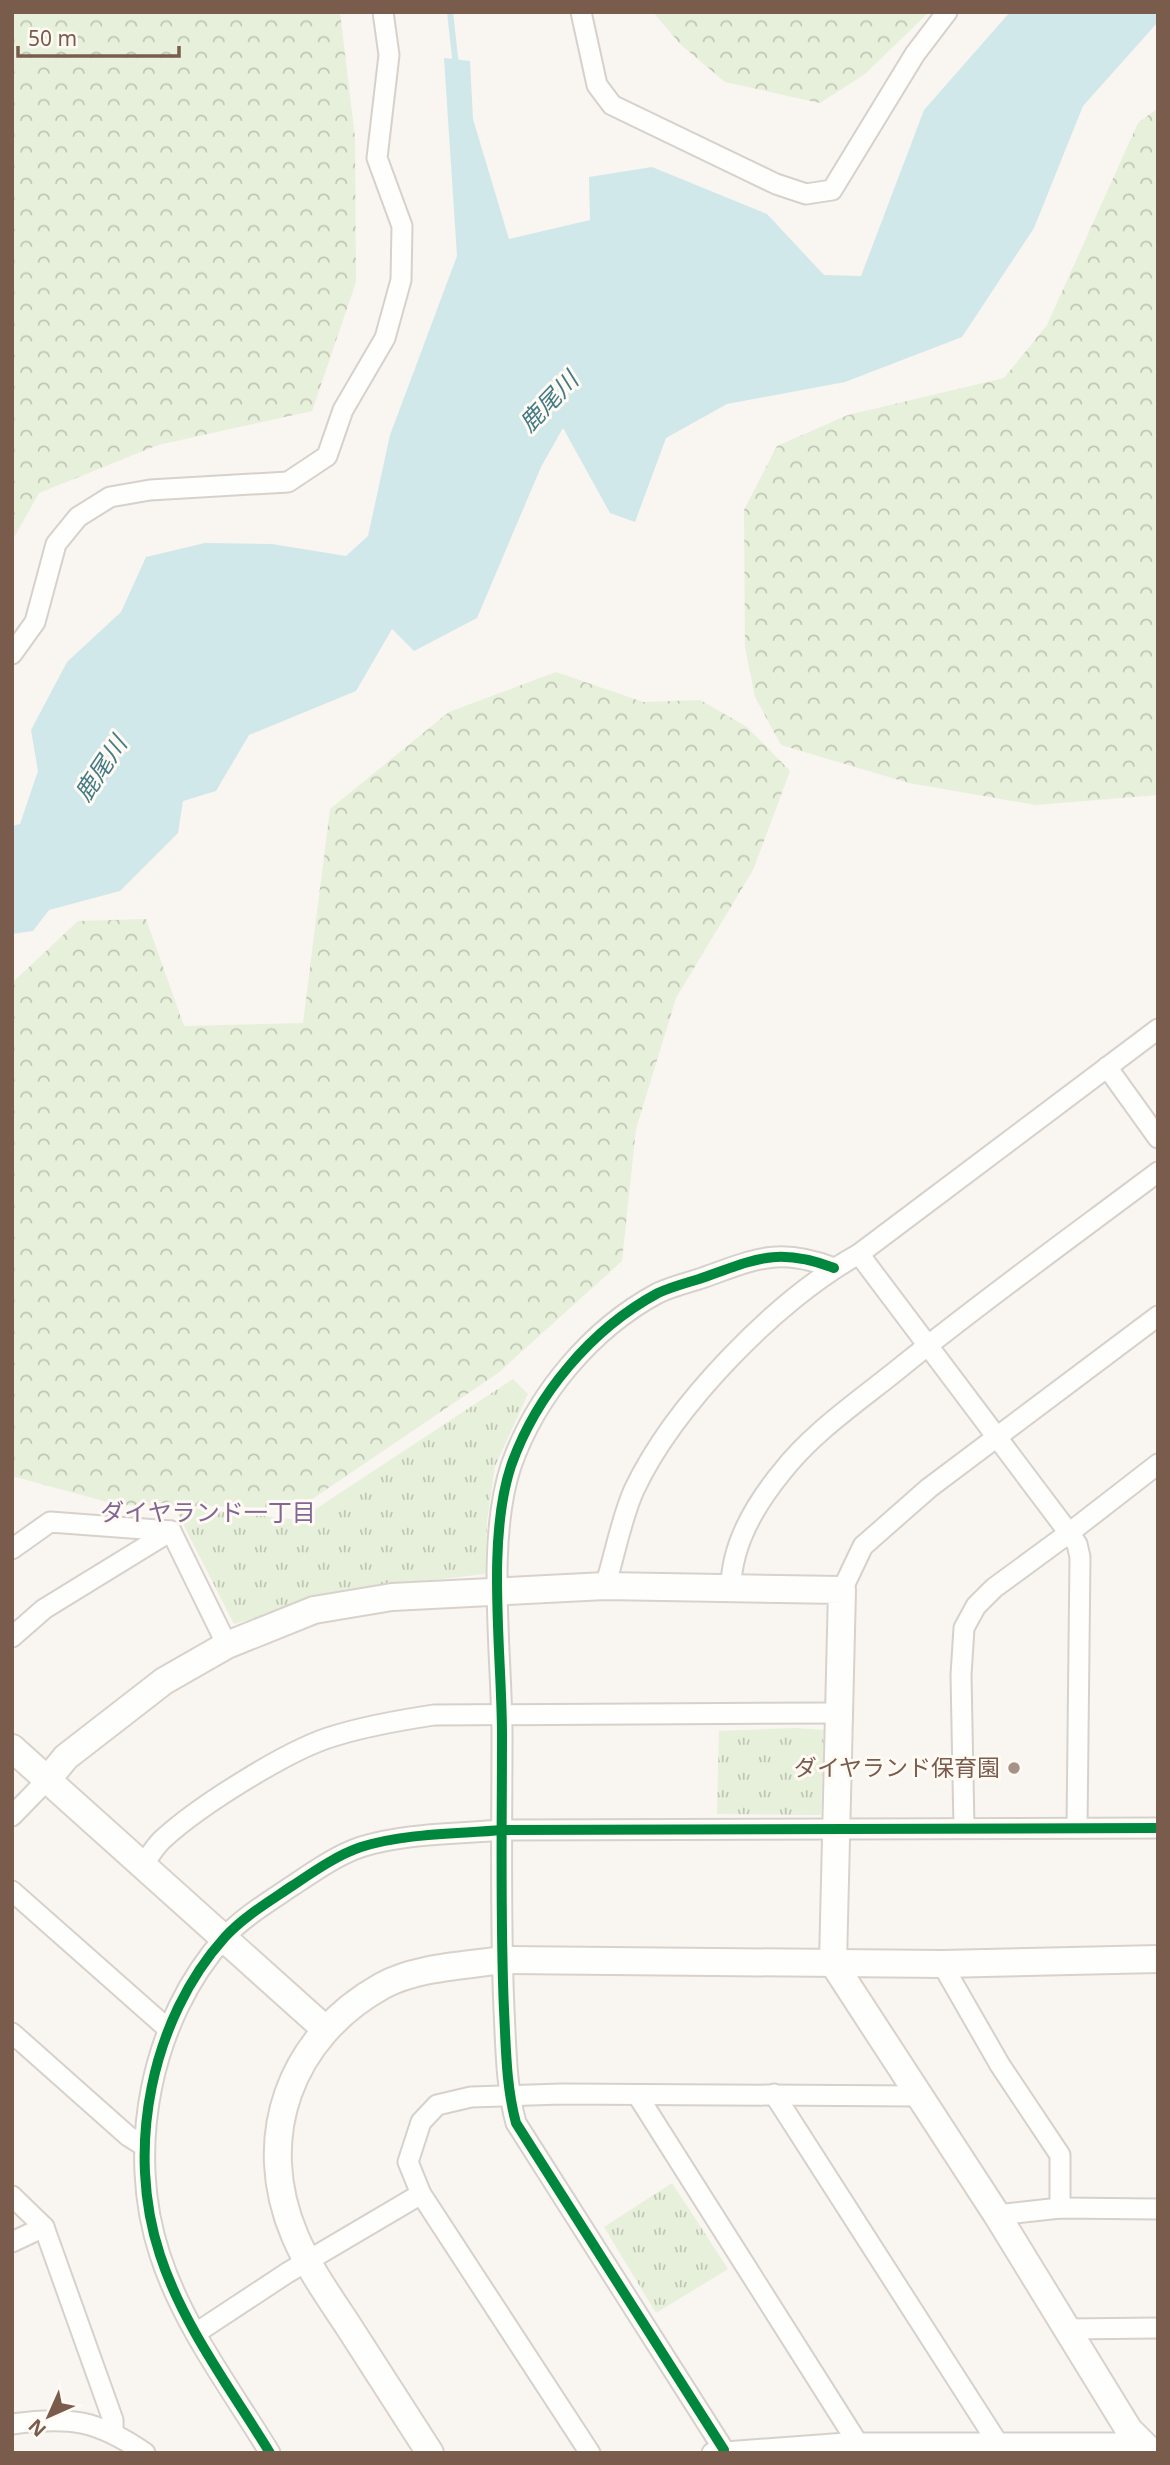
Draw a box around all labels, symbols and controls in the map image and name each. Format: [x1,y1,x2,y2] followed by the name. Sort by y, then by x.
[18,14,178,58] scale bar
[28,24,77,52] text: 50 m
[511,361,587,438] water label: 鹿尾川
[66,727,135,807] water label: 鹿尾川
[100,1495,316,1528] district label: ダイヤランド一丁目
[794,1751,1000,1783] place label: ダイヤランド保育園
[1006,1760,1022,1776] marker: ダイヤランド保育園
[14,2381,84,2451] north arrow
[22,2413,52,2443] text: N

